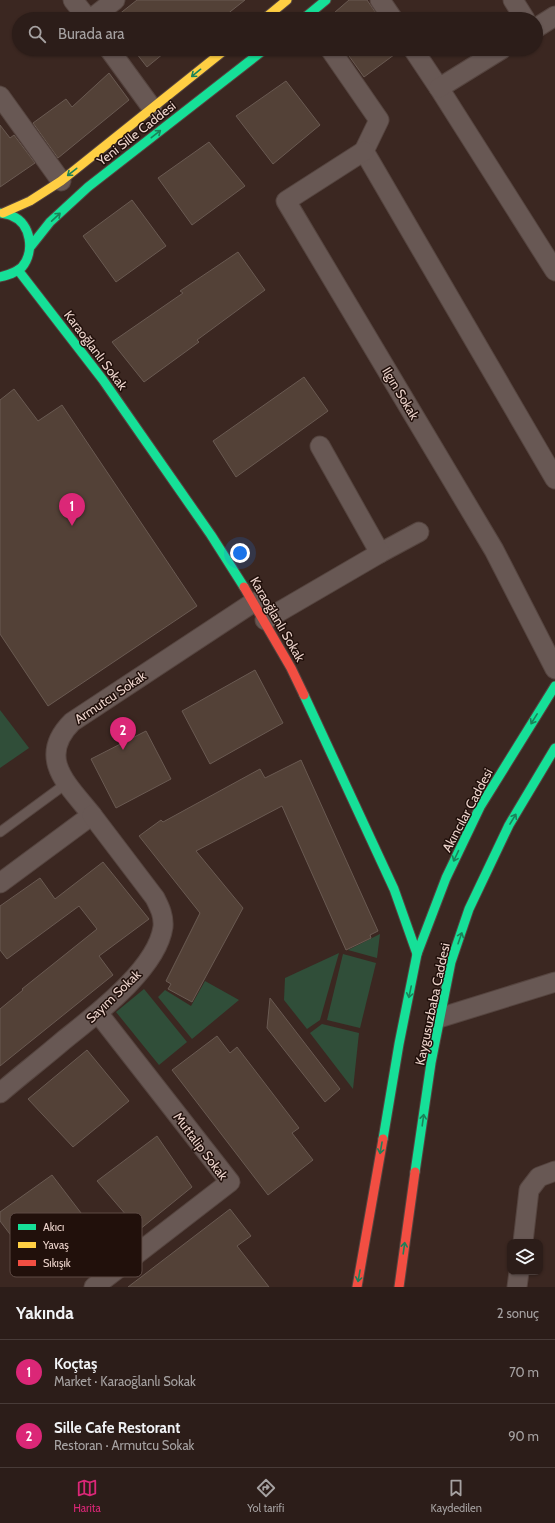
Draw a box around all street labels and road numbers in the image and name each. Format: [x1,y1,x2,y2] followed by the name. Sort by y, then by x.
[93,97,178,169] street label: Yeni Sille Caddesi
[61,307,131,393] street label: Karaoğlanlı Sokak
[379,364,423,422] street label: Ilgın Sokak
[247,574,309,664] street label: Karaoğlanlı Sokak
[71,667,149,727] street label: Armutcu Sokak
[438,765,496,855] street label: Akıncılar Caddesi
[411,941,453,1067] street label: Kaygusuzbaba Caddesi
[82,966,144,1026] street label: Sayım Sokak
[170,1109,232,1183] street label: Muttalip Sokak

